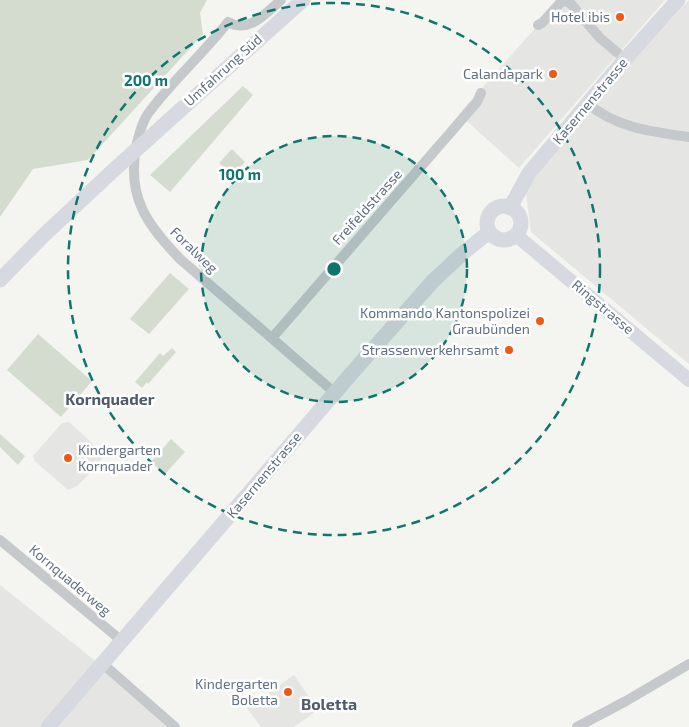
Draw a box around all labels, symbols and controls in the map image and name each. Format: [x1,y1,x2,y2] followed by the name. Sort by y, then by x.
[551,8,610,25] place label: Hotel ibis
[614,11,626,23] marker: Hotel ibis
[180,30,265,109] street label: Umfahrung Süd
[549,54,631,147] street label: Kasernenstrasse
[463,65,543,82] place label: Calandapark
[547,68,559,80] marker: Calandapark
[124,71,168,89] text: 200 m
[219,165,261,183] text: 100 m
[328,165,405,248] street label: Freifeldstrasse
[167,223,222,276] street label: Foralweg
[325,260,343,278] centre of rings
[569,276,638,337] street label: Ringstrasse
[360,304,530,337] place label: Kommando Kantonspolizei Graubünden
[534,315,546,327] marker: Kommando Kantonspolizei Graubünden
[362,341,499,358] place label: Strassenverkehrsamt
[503,344,515,356] marker: Strassenverkehrsamt
[65,389,155,408] district label: Kornquader
[223,428,305,521] street label: Kasernenstrasse
[78,441,161,474] place label: Kindergarten Kornquader
[62,452,74,464] marker: Kindergarten Kornquader
[26,541,115,619] street label: Kornquaderweg
[195,675,278,708] place label: Kindergarten Boletta
[282,686,294,698] marker: Kindergarten Boletta
[301,694,357,713] district label: Boletta

